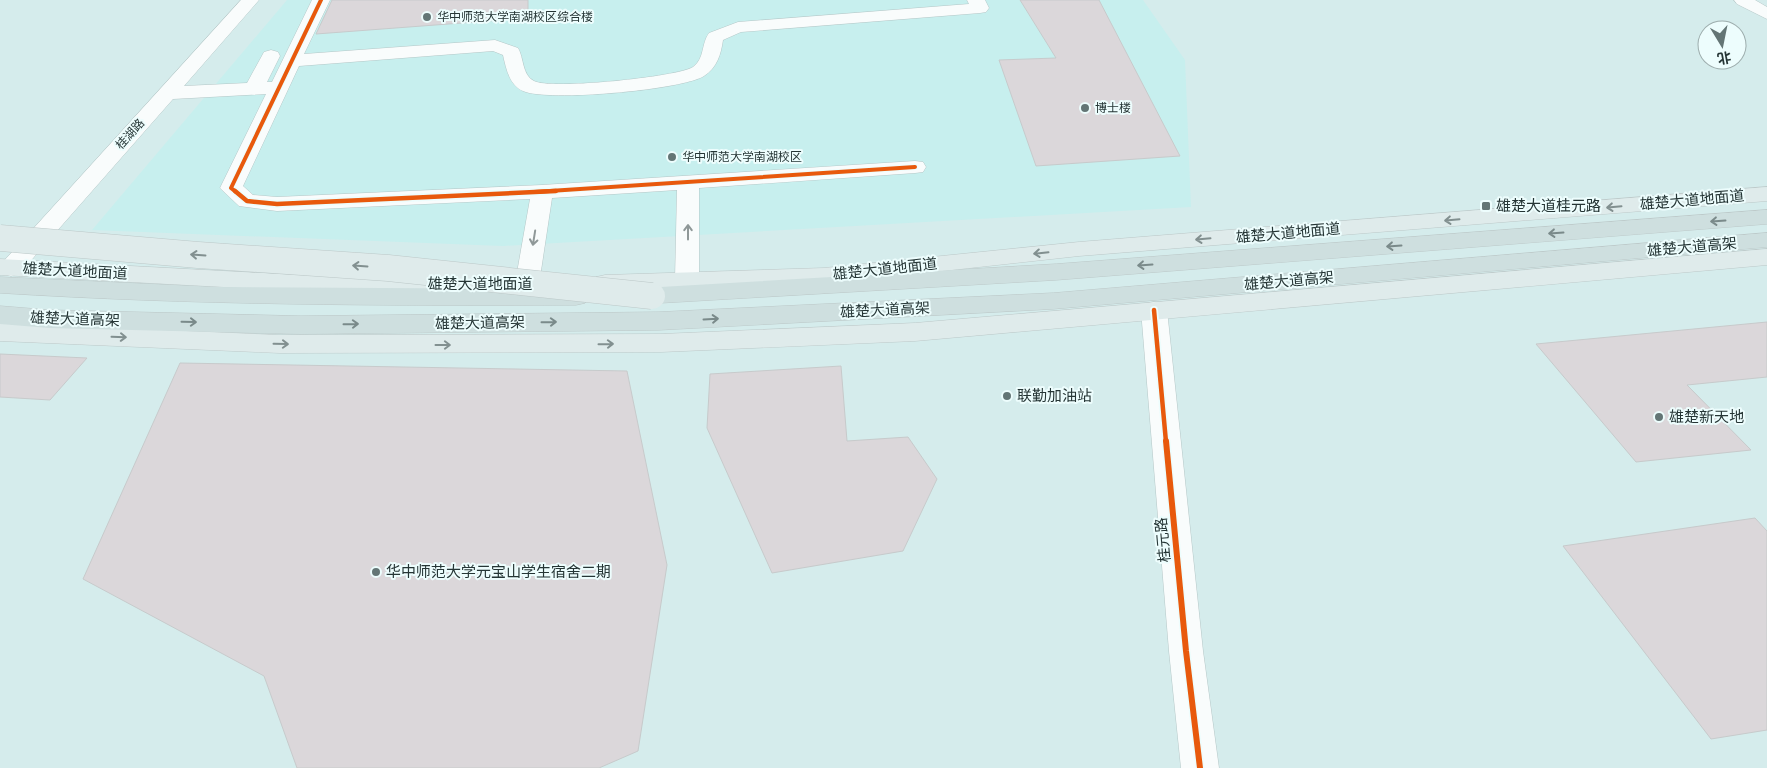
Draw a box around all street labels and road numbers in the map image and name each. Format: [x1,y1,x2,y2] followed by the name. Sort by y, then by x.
[113,116,147,152] street label: 桂湖路
[1639,186,1745,214] street label: 雄楚大道地面道
[1235,219,1341,247] street label: 雄楚大道地面道
[1646,234,1738,260] street label: 雄楚大道高架
[832,255,938,283] street label: 雄楚大道地面道
[22,259,128,283] street label: 雄楚大道地面道
[1243,268,1335,294] street label: 雄楚大道高架
[427,275,533,293] street label: 雄楚大道地面道
[840,299,930,321] street label: 雄楚大道高架
[30,308,120,330] street label: 雄楚大道高架
[435,313,525,333] street label: 雄楚大道高架
[1152,517,1174,563] street label: 桂元路

